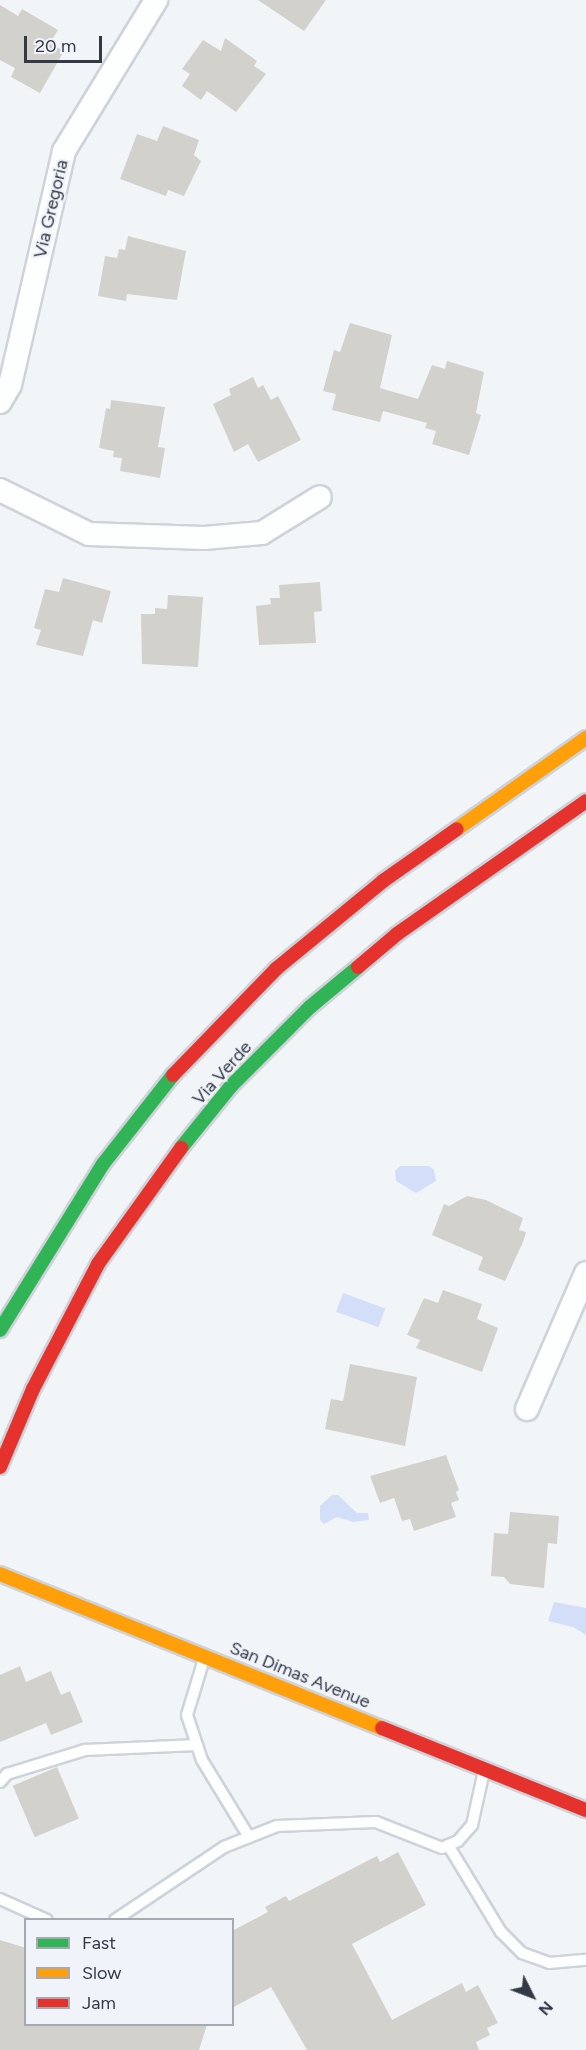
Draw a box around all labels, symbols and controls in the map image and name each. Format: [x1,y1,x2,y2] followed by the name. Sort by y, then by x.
[27,24,105,62] scale bar
[35,35,76,57] text: 20 m
[29,158,73,260] street label: Via Gregoria
[188,1037,256,1109] street label: Via Verde
[227,1637,373,1713] street label: San Dimas Avenue
[24,1918,234,2026] legend
[82,1932,116,1954] text: Fast
[82,1962,121,1984] text: Slow
[502,1966,562,2026] north arrow
[82,1992,116,2014] text: Jam
[535,1997,557,2019] text: N

